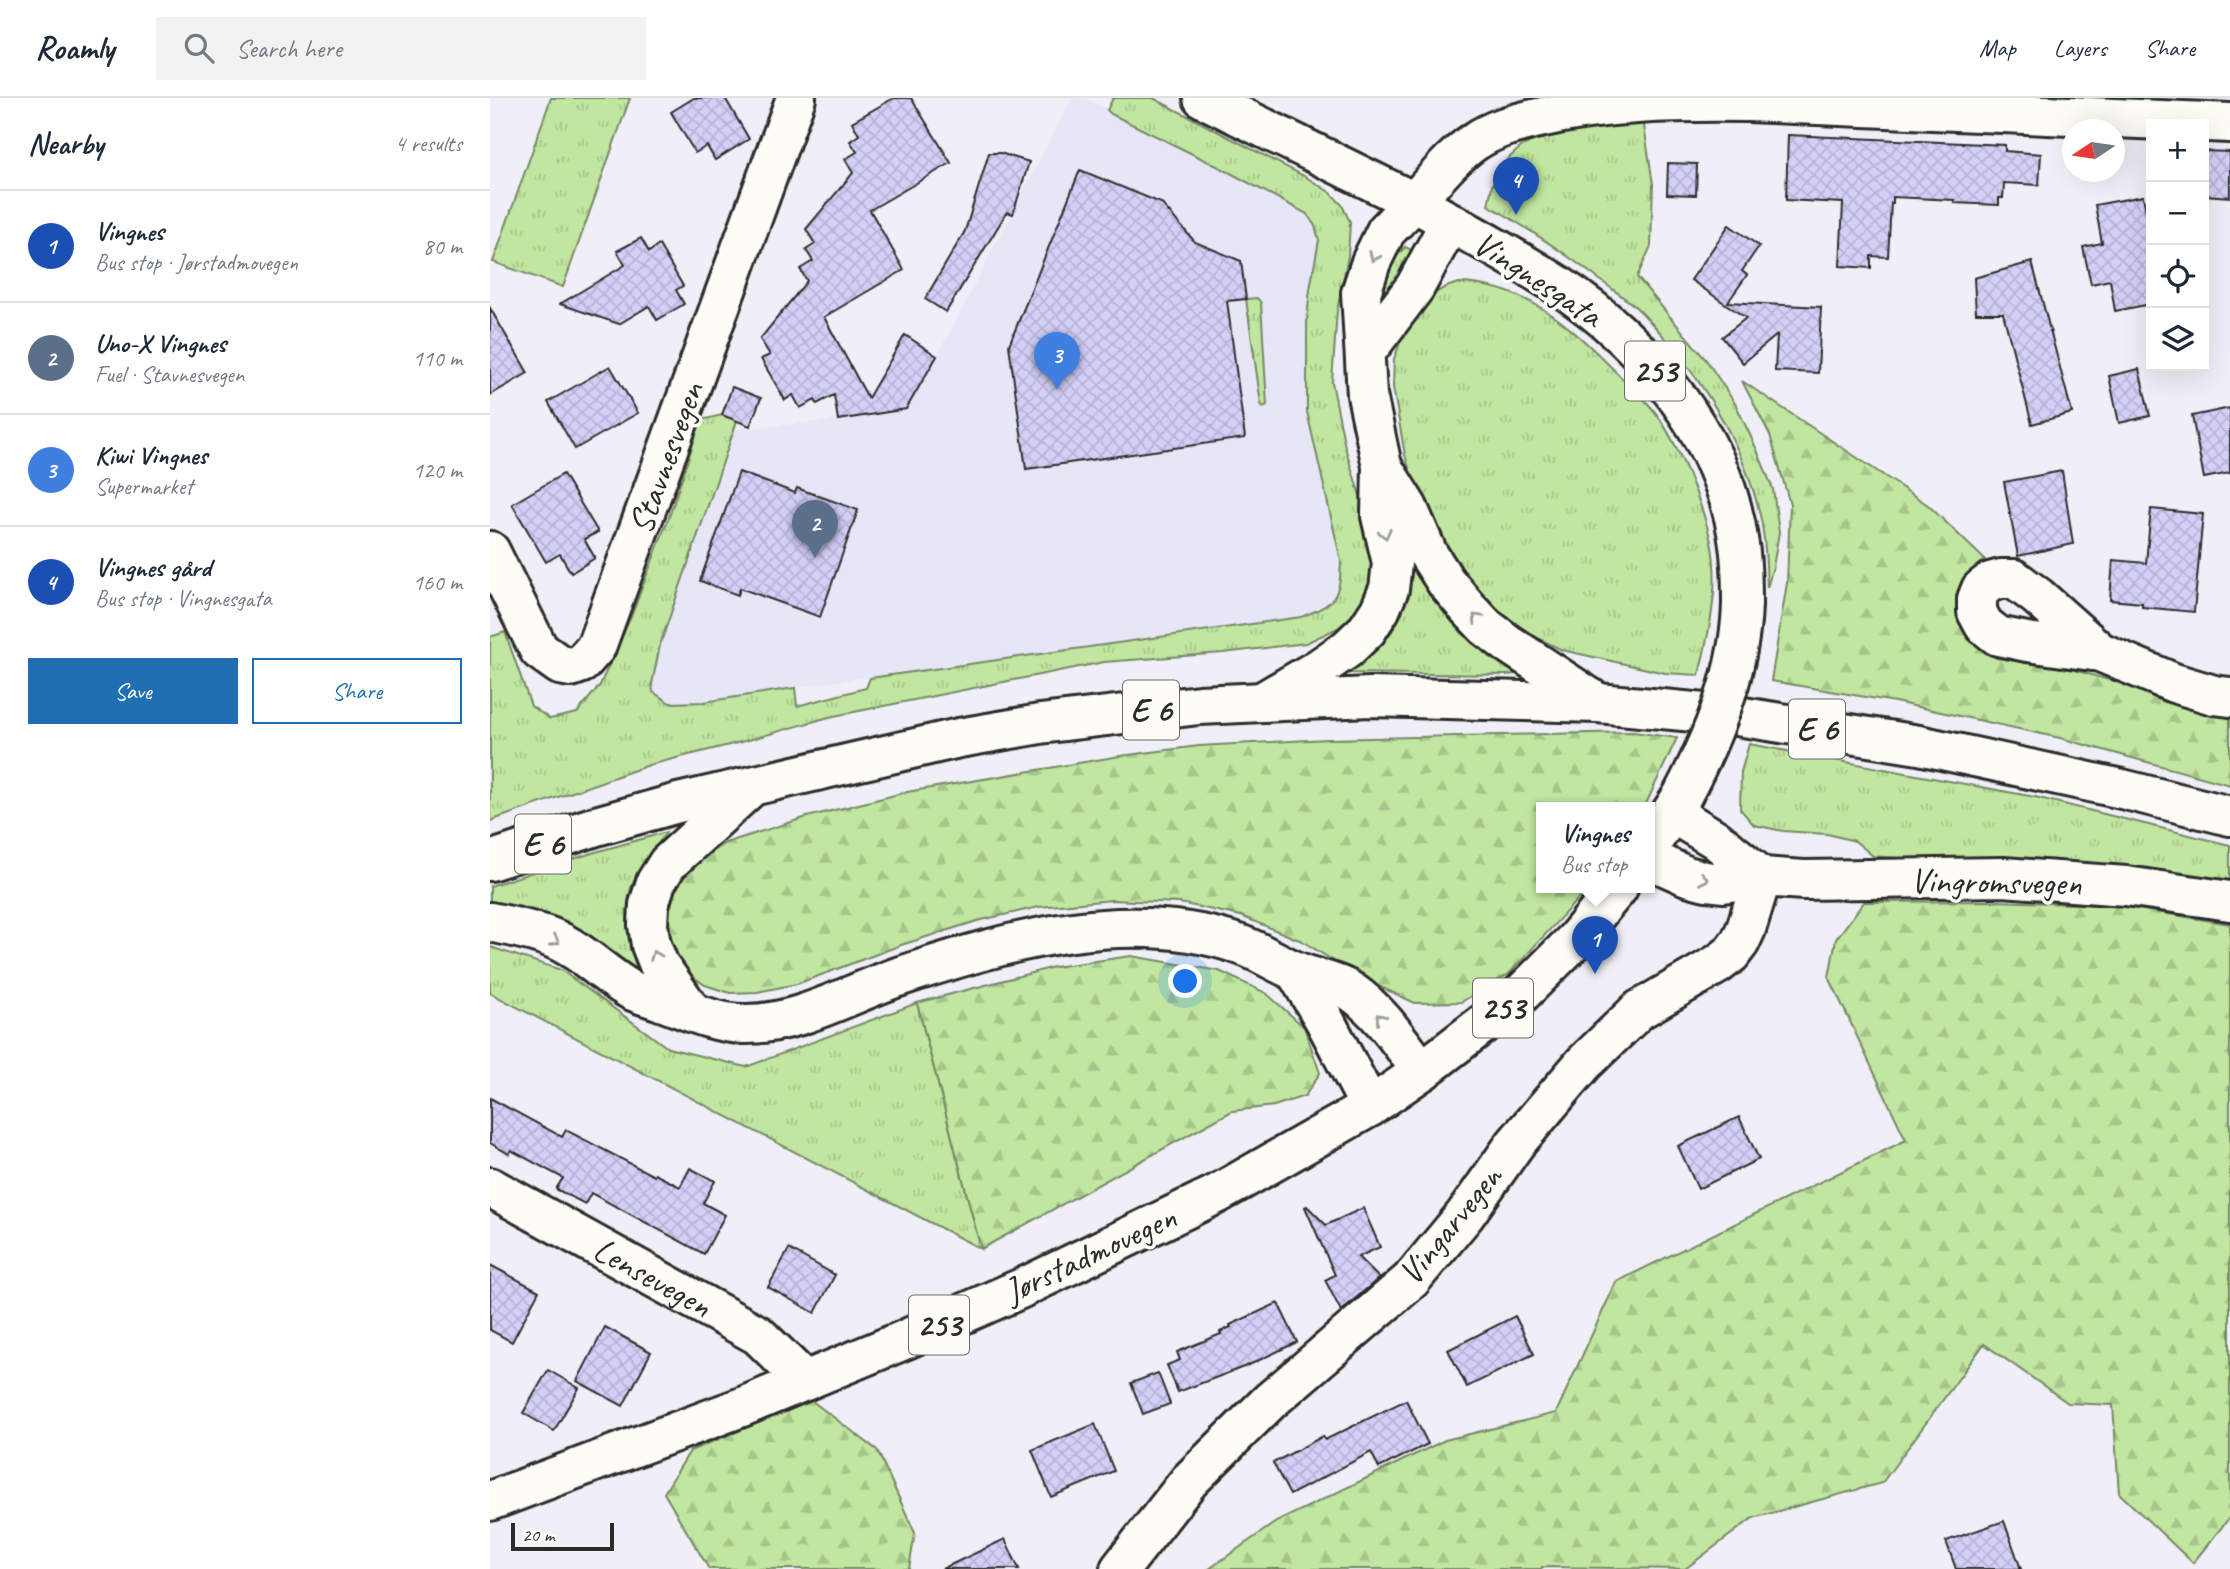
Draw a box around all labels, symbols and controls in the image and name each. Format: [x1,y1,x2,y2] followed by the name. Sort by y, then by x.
[156,17,646,80] search box
[35,27,114,69] text: Roamly
[180,29,218,67] icon: search
[236,32,342,65] text: Search here
[1979,33,2016,63] text: Map
[2054,33,2107,63] text: Layers
[2145,33,2195,63] text: Share
[2062,119,2125,182] north arrow
[2146,119,2209,371] map controls
[2146,119,2209,182] button: +
[28,125,104,163] text: Nearby
[395,129,462,158] text: 4 results
[1493,157,1539,215] pin: 4
[2146,182,2209,245] button: −
[95,215,164,248] text: Vingnes
[1465,221,1613,339] street label: Vingnesgata
[46,232,56,261] text: 1
[423,232,462,261] text: 80 m
[2146,245,2209,308] button: locate
[95,248,298,277] text: Bus stop · Jørstadmovegen
[1368,249,1382,262] one-way arrow
[2146,308,2209,371] button: layers
[95,327,226,360] text: Uno-X Vingnes
[1034,332,1080,390] pin: 3
[1625,342,1685,400] road number: 253
[46,344,56,373] text: 2
[413,344,462,373] text: 110 m
[95,360,244,389] text: Fuel · Stavnesvegen
[618,375,715,540] street label: Stavnesvegen
[95,439,207,472] text: Kiwi Vingnes
[46,456,56,485] text: 3
[413,456,462,485] text: 120 m
[95,472,193,501] text: Supermarket
[792,500,838,558] pin: 2
[1377,528,1391,540] one-way arrow
[95,551,211,584] text: Vingnes gård
[46,568,56,597] text: 4
[413,568,462,597] text: 160 m
[95,584,272,613] text: Bus stop · Vingnesgata
[1473,613,1486,626] one-way arrow
[28,658,238,724] button: Save
[252,658,462,724] button: Share
[1123,680,1179,740] road number: E 6
[1789,700,1845,758] road number: E 6
[1536,802,1655,893] popup
[515,814,571,874] road number: E 6
[1561,817,1630,850] text: Vingnes
[1561,850,1627,879] text: Bus stop
[1910,858,2082,906] street label: Vingromsvegen
[1698,871,1710,886] one-way arrow
[1572,916,1618,974] pin: 1
[548,933,561,947] one-way arrow
[650,949,664,961] one-way arrow
[1168,964,1202,998] your location
[1473,978,1533,1038] road number: 253
[1376,1013,1388,1026] one-way arrow
[1388,1154,1513,1294] street label: Vingarvegen
[995,1195,1183,1314] street label: Jørstadmovegen
[586,1226,720,1328] street label: Lensevegen
[909,1296,969,1354] road number: 253
[511,1520,614,1552] scale bar
[522,1523,554,1547] text: 20 m

